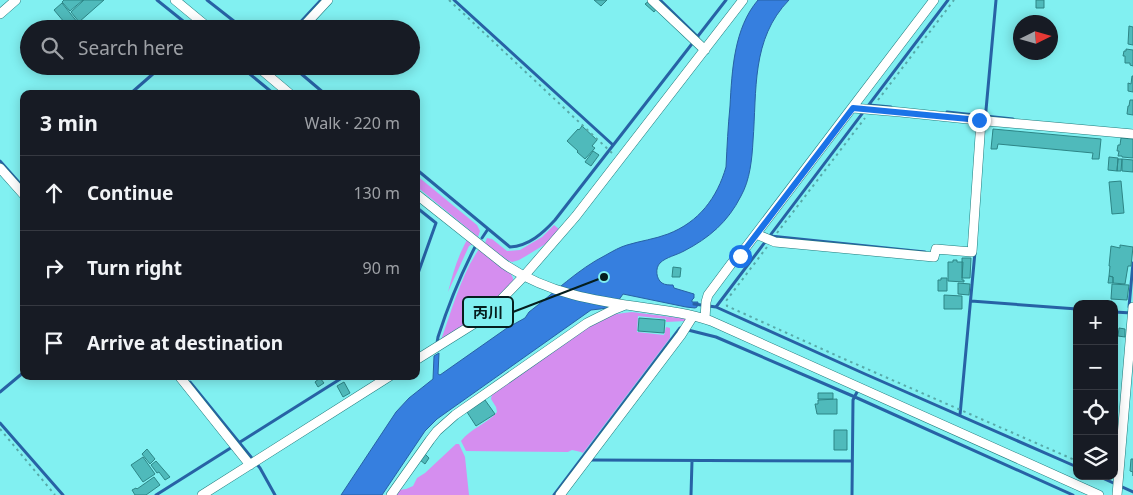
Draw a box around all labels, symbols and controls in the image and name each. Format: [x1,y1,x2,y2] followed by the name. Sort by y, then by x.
[1013,15,1058,60] north arrow
[20,20,420,75] search box
[38,34,66,62] icon: search
[78,35,184,61] text: Search here
[40,109,98,137] text: 3 min
[968,109,991,132] route end
[305,112,400,134] text: Walk · 220 m
[40,179,68,207] icon: ahead
[87,180,173,206] text: Continue
[353,182,400,204] text: 130 m
[729,245,752,268] route start
[40,254,68,282] icon: right
[87,255,182,281] text: Turn right
[363,257,400,279] text: 90 m
[463,297,513,327] callout: 丙川
[1073,300,1118,480] map controls
[1073,300,1118,345] button: +
[473,302,503,322] text: 丙川
[40,329,68,357] icon: arrive
[87,330,283,356] text: Arrive at destination
[1073,345,1118,390] button: −
[1073,390,1118,435] button: locate
[1073,435,1118,480] button: layers

